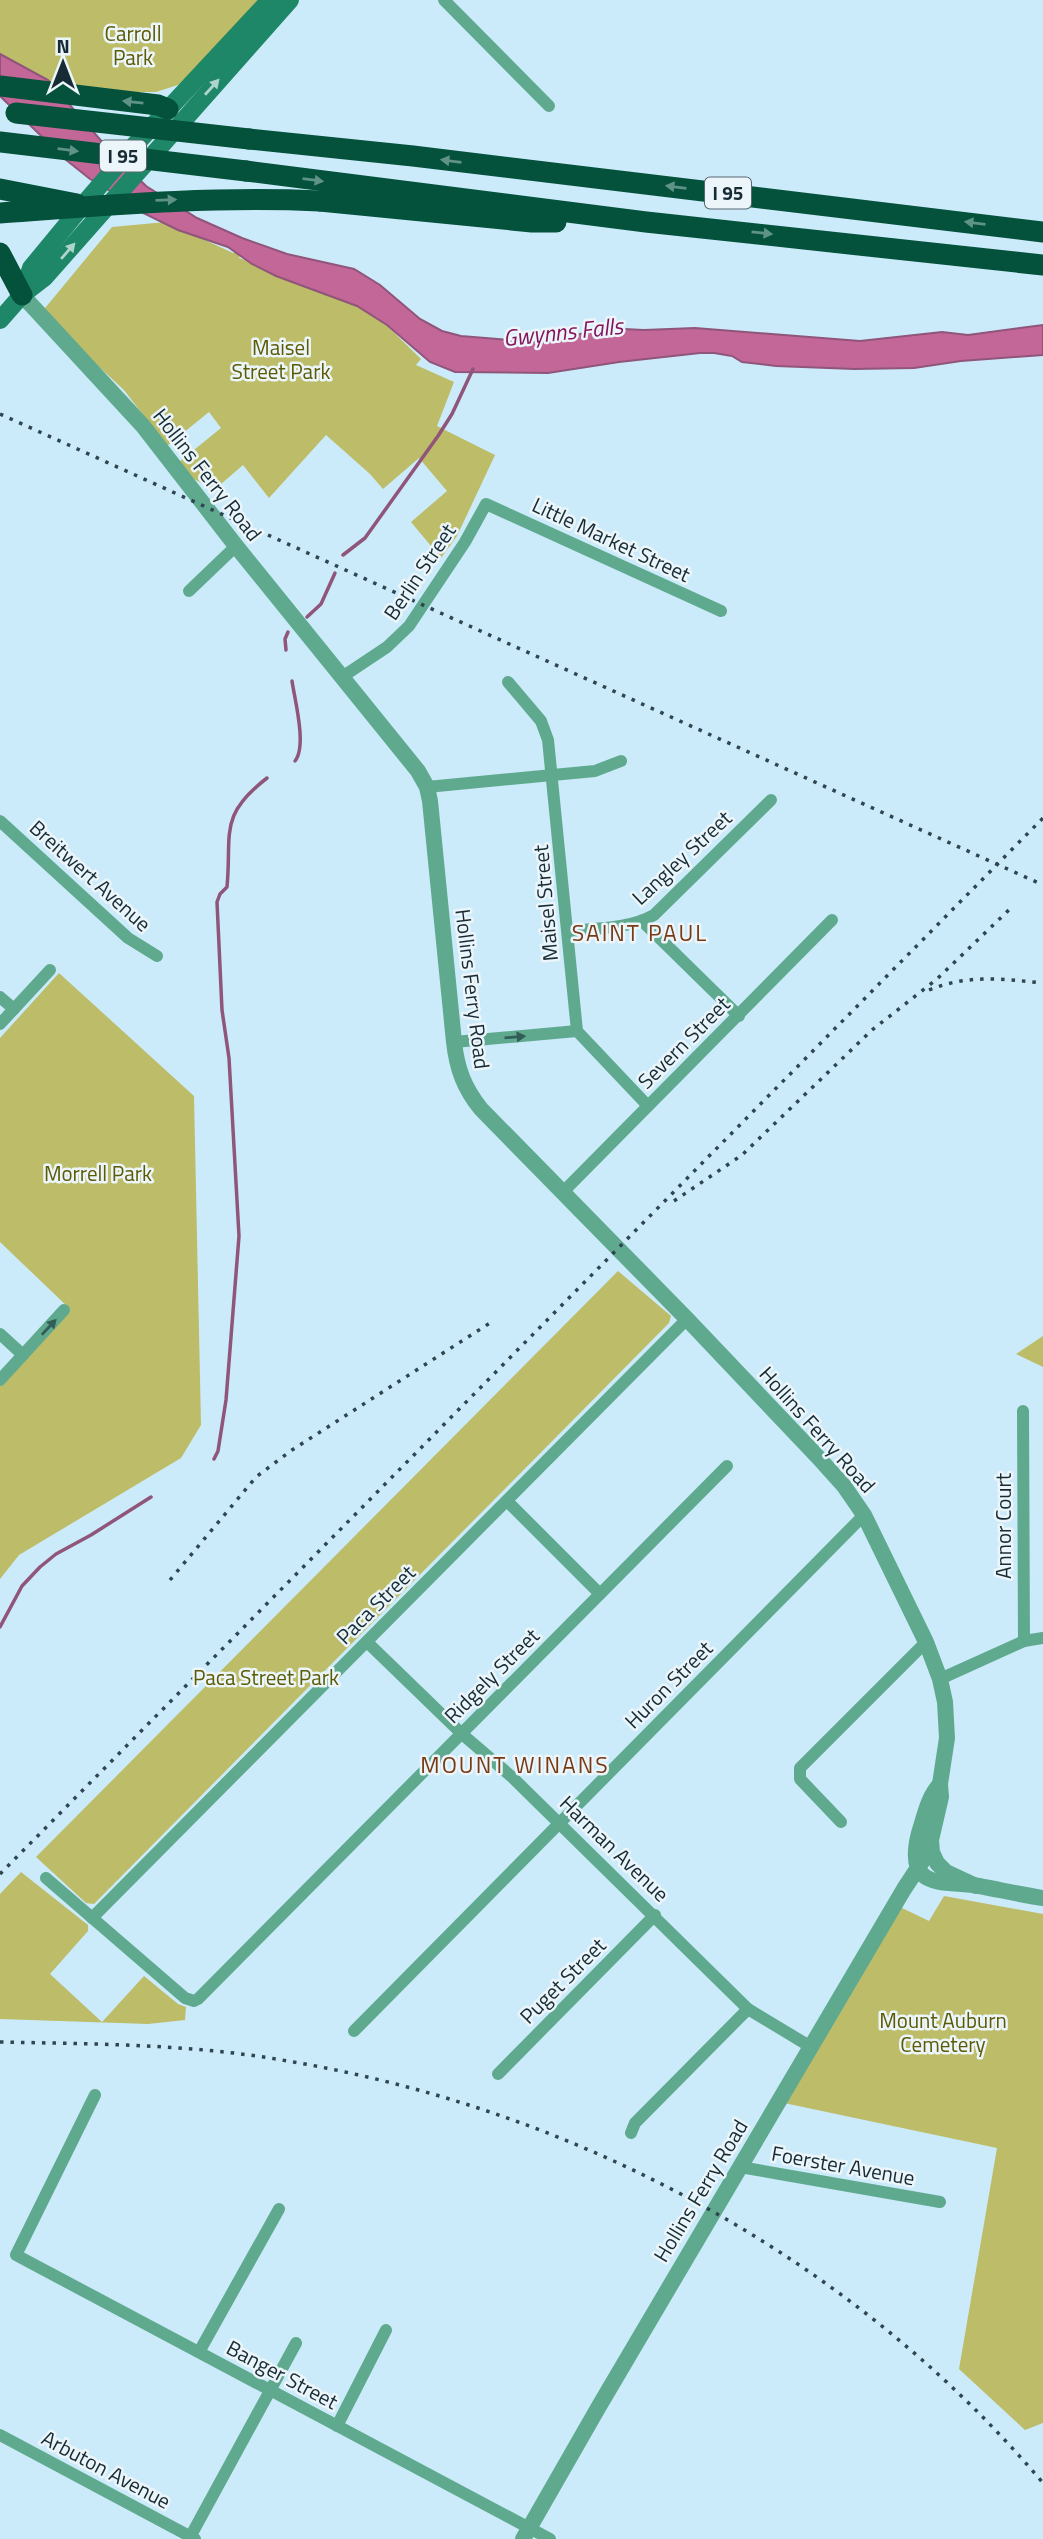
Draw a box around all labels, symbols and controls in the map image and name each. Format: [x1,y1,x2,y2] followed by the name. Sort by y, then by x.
[104,17,162,73] park label: Carroll Park
[28,28,98,98] north arrow
[56,31,70,60] text: N
[204,78,220,96] one-way arrow
[122,96,144,107] one-way arrow
[100,140,146,172] road number: I 95
[57,144,79,155] one-way arrow
[439,155,461,166] one-way arrow
[303,174,325,185] one-way arrow
[705,178,751,209] road number: I 95
[665,182,687,193] one-way arrow
[155,195,177,206] one-way arrow
[964,218,986,229] one-way arrow
[752,228,774,239] one-way arrow
[60,242,76,260] one-way arrow
[501,308,627,355] water label: Gwynns Falls
[232,331,330,387] park label: Maisel Street Park
[146,401,270,548] street label: Hollins Ferry Road
[527,488,696,590] street label: Little Market Street
[375,516,464,626] street label: Berlin Street
[624,802,739,912] street label: Langley Street
[23,812,159,939] street label: Breitwert Avenue
[524,843,566,963] street label: Maisel Street
[447,907,499,1071] street label: Hollins Ferry Road
[572,915,708,950] district label: SAINT PAUL
[630,988,737,1096] street label: Severn Street
[505,1031,527,1042] one-way arrow
[44,1157,152,1189] park label: Morrell Park
[40,1319,56,1336] one-way arrow
[752,1359,884,1500] street label: Hollins Ferry Road
[987,1472,1019,1579] street label: Annor Court
[328,1557,423,1651] street label: Paca Street
[436,1620,547,1730] street label: Ridgely Street
[617,1632,720,1736] street label: Huron Street
[193,1661,339,1693] park label: Paca Street Park
[420,1747,610,1782] district label: MOUNT WINANS
[553,1788,677,1909] street label: Harman Avenue
[512,1929,613,2031] street label: Puget Street
[879,2004,1007,2060] park label: Mount Auburn Cemetery
[645,2113,755,2268] street label: Hollins Ferry Road
[769,2137,917,2193] street label: Foerster Avenue
[221,2331,344,2417] street label: Banger Street
[36,2422,177,2517] street label: Arbuton Avenue

